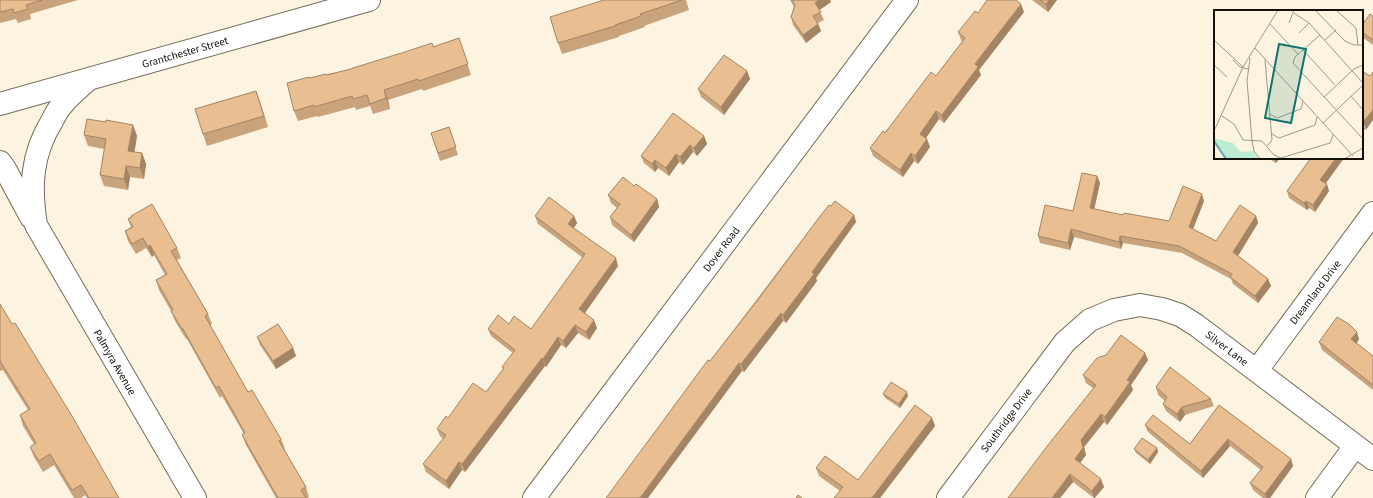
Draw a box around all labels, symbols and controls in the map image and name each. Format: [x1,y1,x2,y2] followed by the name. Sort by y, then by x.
[1214,10,1363,159] inset map
[140,33,230,72] street label: Grantchester Street
[699,224,743,275] street label: Dover Road
[1286,257,1345,328] street label: Dreamland Drive
[90,327,140,398] street label: Palmyra Avenue
[1202,327,1252,370] street label: Silver Lane
[977,385,1036,456] street label: Southridge Drive

